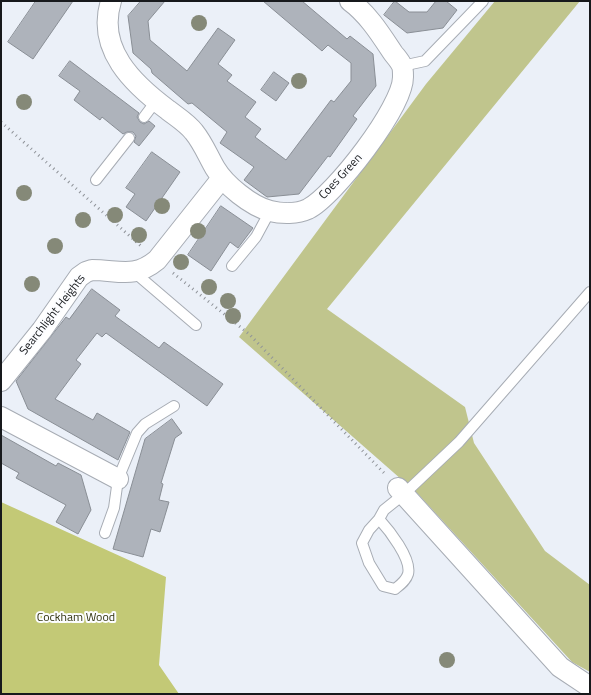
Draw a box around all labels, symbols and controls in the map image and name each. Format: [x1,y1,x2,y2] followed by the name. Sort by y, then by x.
[316,151,366,203] street label: Coes Green
[17,272,89,358] street label: Searchlight Heights
[37,611,115,625] park label: Cockham Wood

